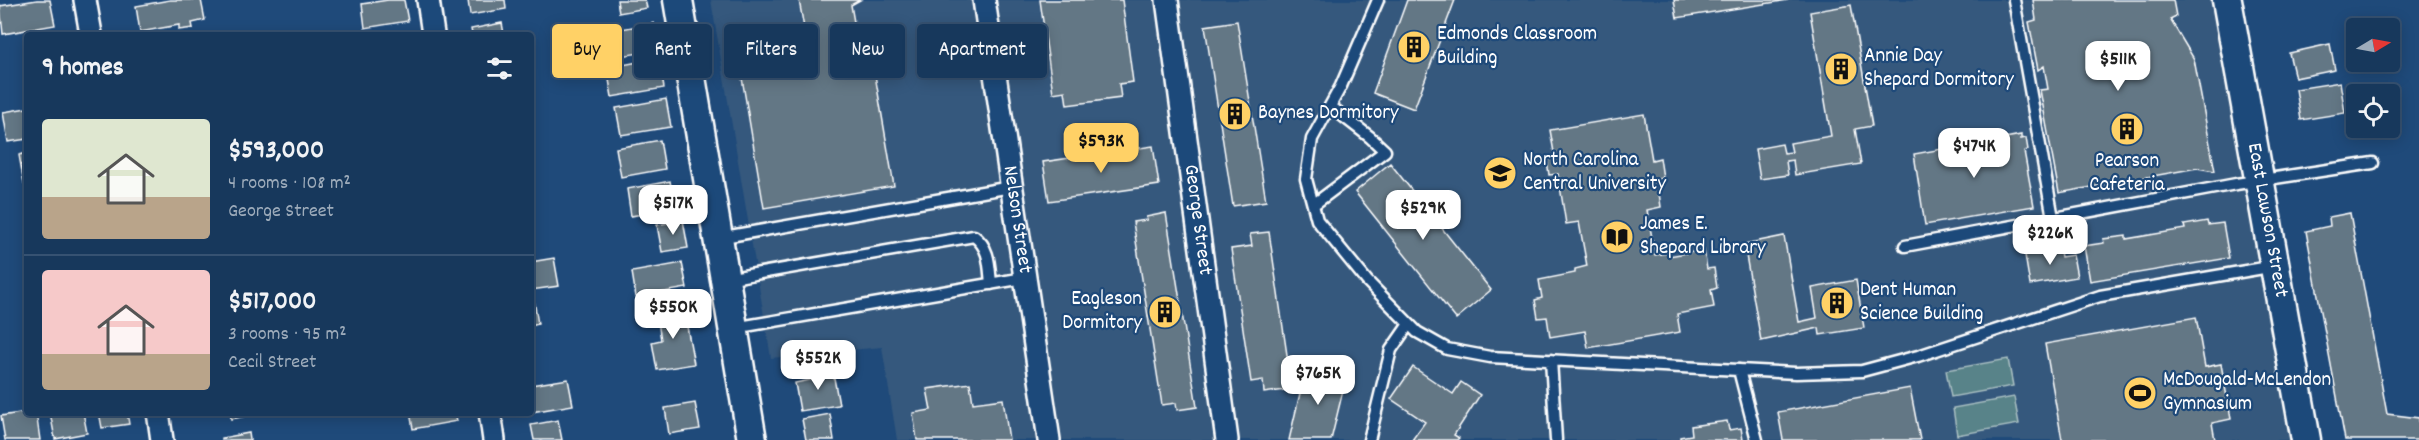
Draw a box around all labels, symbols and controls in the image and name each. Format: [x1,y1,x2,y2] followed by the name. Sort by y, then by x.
[2346,18,2400,72] north arrow
[2346,18,2400,138] map controls
[1437,20,1597,74] place label: Edmonds Classroom Building
[552,24,622,78] chip: Buy
[634,24,712,78] chip: Rent
[724,24,818,78] chip: Filters
[830,24,905,78] chip: New
[917,24,1047,78] chip: Apartment
[1396,29,1432,65] building icon: Edmonds Classroom Building
[2076,41,2160,92] pin: $511K
[1864,42,2014,96] place label: Annie Day Shepard Dormitory
[2099,46,2137,74] text: $511K
[42,50,124,87] text: 9 homes
[1823,51,1859,87] building icon: Annie Day Shepard Dormitory
[483,52,516,85] icon: filters
[2346,84,2400,138] button: locate
[1217,96,1253,132] building icon: Baynes Dormitory
[1258,99,1399,129] place label: Baynes Dormitory
[2109,111,2145,147] building icon: Pearson Cafeteria
[1059,123,1143,174] pin: $593K
[1078,128,1124,156] text: $593K
[1932,128,2016,179] pin: $474K
[228,133,324,170] text: $593,000
[1952,133,1996,161] text: $474K
[2238,141,2295,300] street label: East Lawson Street
[90,143,162,215] icon: home
[1523,146,1666,200] place label: North Carolina Central University
[2089,147,2166,201] place label: Pearson Cafeteria
[1482,155,1518,191] school or university icon: North Carolina Central University
[1175,163,1219,277] street label: George Street
[994,164,1039,276] street label: Nelson Street
[228,170,351,198] text: 4 rooms · 108 m²
[631,185,715,236] pin: $517K
[653,190,693,218] text: $517K
[1381,190,1465,241] pin: $529K
[1400,195,1446,223] text: $529K
[228,198,334,226] text: George Street
[1640,210,1766,264] place label: James E. Shepard Library
[2008,215,2092,266] pin: $226K
[1599,219,1635,255] library icon: James E. Shepard Library
[2027,220,2073,248] text: $226K
[1860,276,1983,330] place label: Dent Human Science Building
[228,284,316,321] text: $517,000
[1062,285,1142,339] place label: Eagleson Dormitory
[1819,285,1855,321] building icon: Dent Human Science Building
[631,289,715,340] pin: $550K
[90,294,162,366] icon: home
[649,294,697,322] text: $550K
[1147,294,1183,330] building icon: Eagleson Dormitory
[228,321,347,349] text: 3 rooms · 95 m²
[776,340,860,391] pin: $552K
[795,345,841,373] text: $552K
[228,349,316,377] text: Cecil Street
[1276,355,1360,406] pin: $765K
[1295,360,1341,388] text: $765K
[2163,366,2331,420] place label: McDougald-McLendon Gymnasium
[2122,375,2158,411] sports icon: McDougald-McLendon Gymnasium

